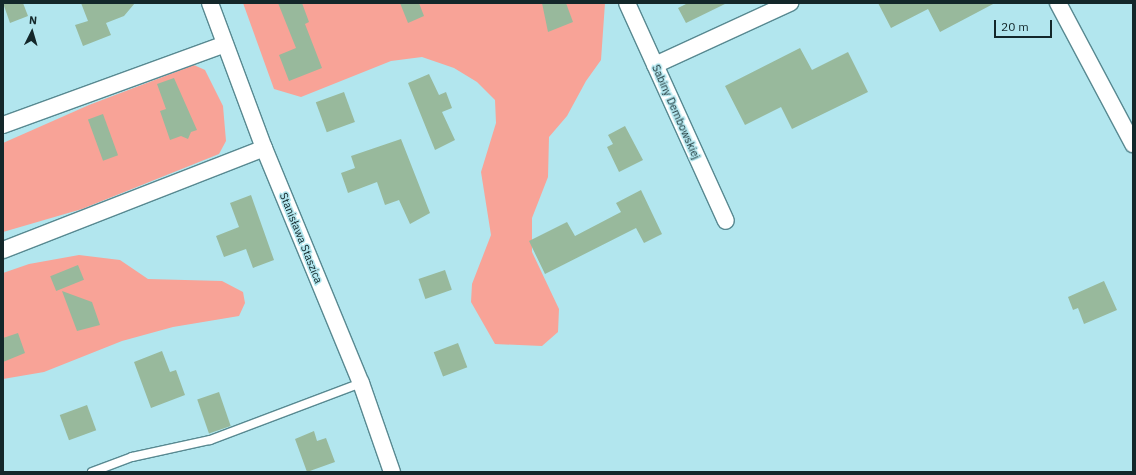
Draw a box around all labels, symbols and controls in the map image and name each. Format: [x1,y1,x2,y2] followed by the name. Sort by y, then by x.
[12,12,52,52] north arrow
[996,12,1054,38] scale bar
[28,13,38,27] text: N
[1001,19,1029,34] text: 20 m
[649,63,703,161] street label: Sabiny Dembowskiej
[277,191,325,285] street label: Stanisława Staszica

